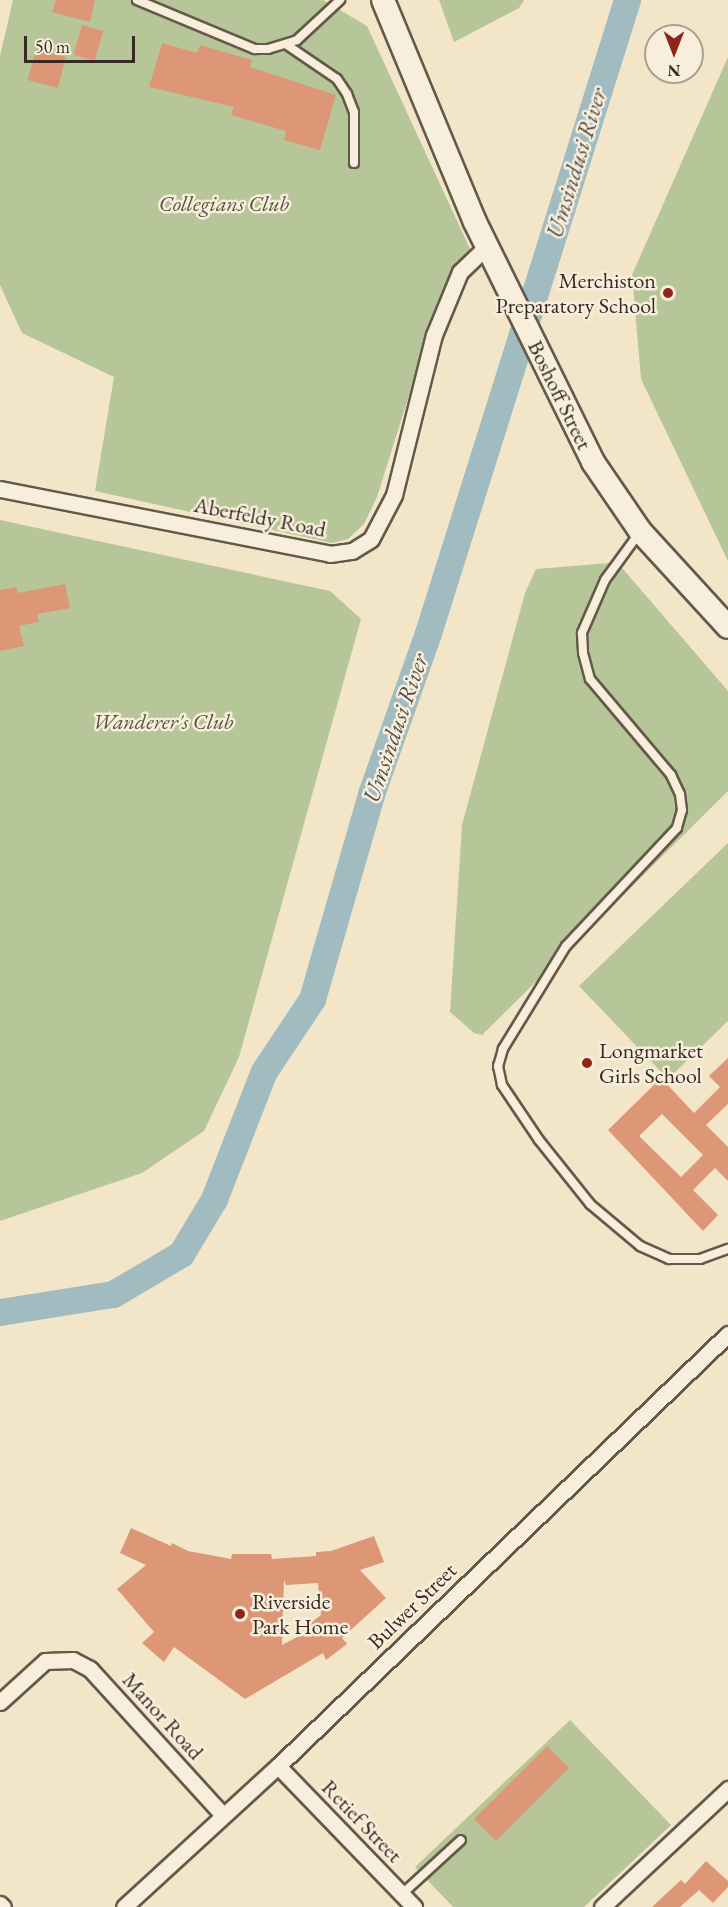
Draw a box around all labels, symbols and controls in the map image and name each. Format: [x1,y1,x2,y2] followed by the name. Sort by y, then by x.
[27,24,138,62] scale bar
[644,24,704,84] north arrow
[35,35,70,58] text: 50 m
[668,60,680,81] text: N
[540,84,612,242] water label: Umsindusi River
[159,191,289,217] park label: Collegians Club
[496,267,656,318] place label: Merchiston Preparatory School
[661,286,675,300] marker: Merchiston Preparatory School
[522,336,598,454] street label: Boshoff Street
[192,491,328,543] street label: Aberfeldy Road
[356,650,434,806] water label: Umsindusi River
[93,709,233,735] park label: Wanderer's Club
[599,1037,703,1088] place label: Longmarket Girls School
[580,1056,594,1070] marker: Longmarket Girls School
[362,1557,462,1655] street label: Bulwer Street
[252,1588,348,1640] place label: Riverside Park Home
[233,1607,247,1621] marker: Riverside Park Home
[117,1667,209,1765] street label: Manor Road
[316,1774,408,1868] street label: Retief Street

